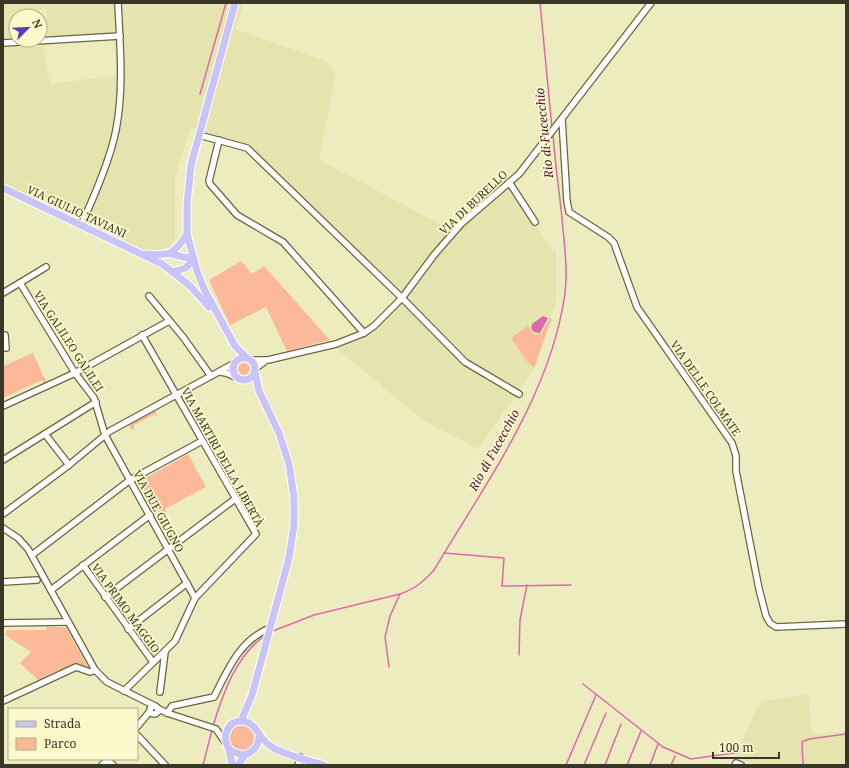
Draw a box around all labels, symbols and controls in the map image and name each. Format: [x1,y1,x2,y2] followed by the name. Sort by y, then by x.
[8,8,48,48] north arrow
[29,17,46,31] text: N
[531,87,557,180] water label: Rio di Fucecchio
[436,167,510,237] street label: VIA DI BURELLO
[25,181,129,241] street label: VIA GIULIO TAVIANI
[31,288,107,394] street label: VIA GALILEO GALILEI
[667,337,745,439] street label: VIA DELLE COLMATE
[178,385,268,529] street label: VIA MARTIRI DELLA LIBERTÀ
[464,406,523,495] water label: Rio di Fucecchio
[130,467,188,555] street label: VIA DUE GIUGNO
[88,560,164,656] street label: VIA PRIMO MAGGIO
[8,708,138,760] legend
[44,715,81,732] text: Strada
[713,734,779,760] scale bar
[44,735,77,752] text: Parco
[719,739,754,756] text: 100 m

